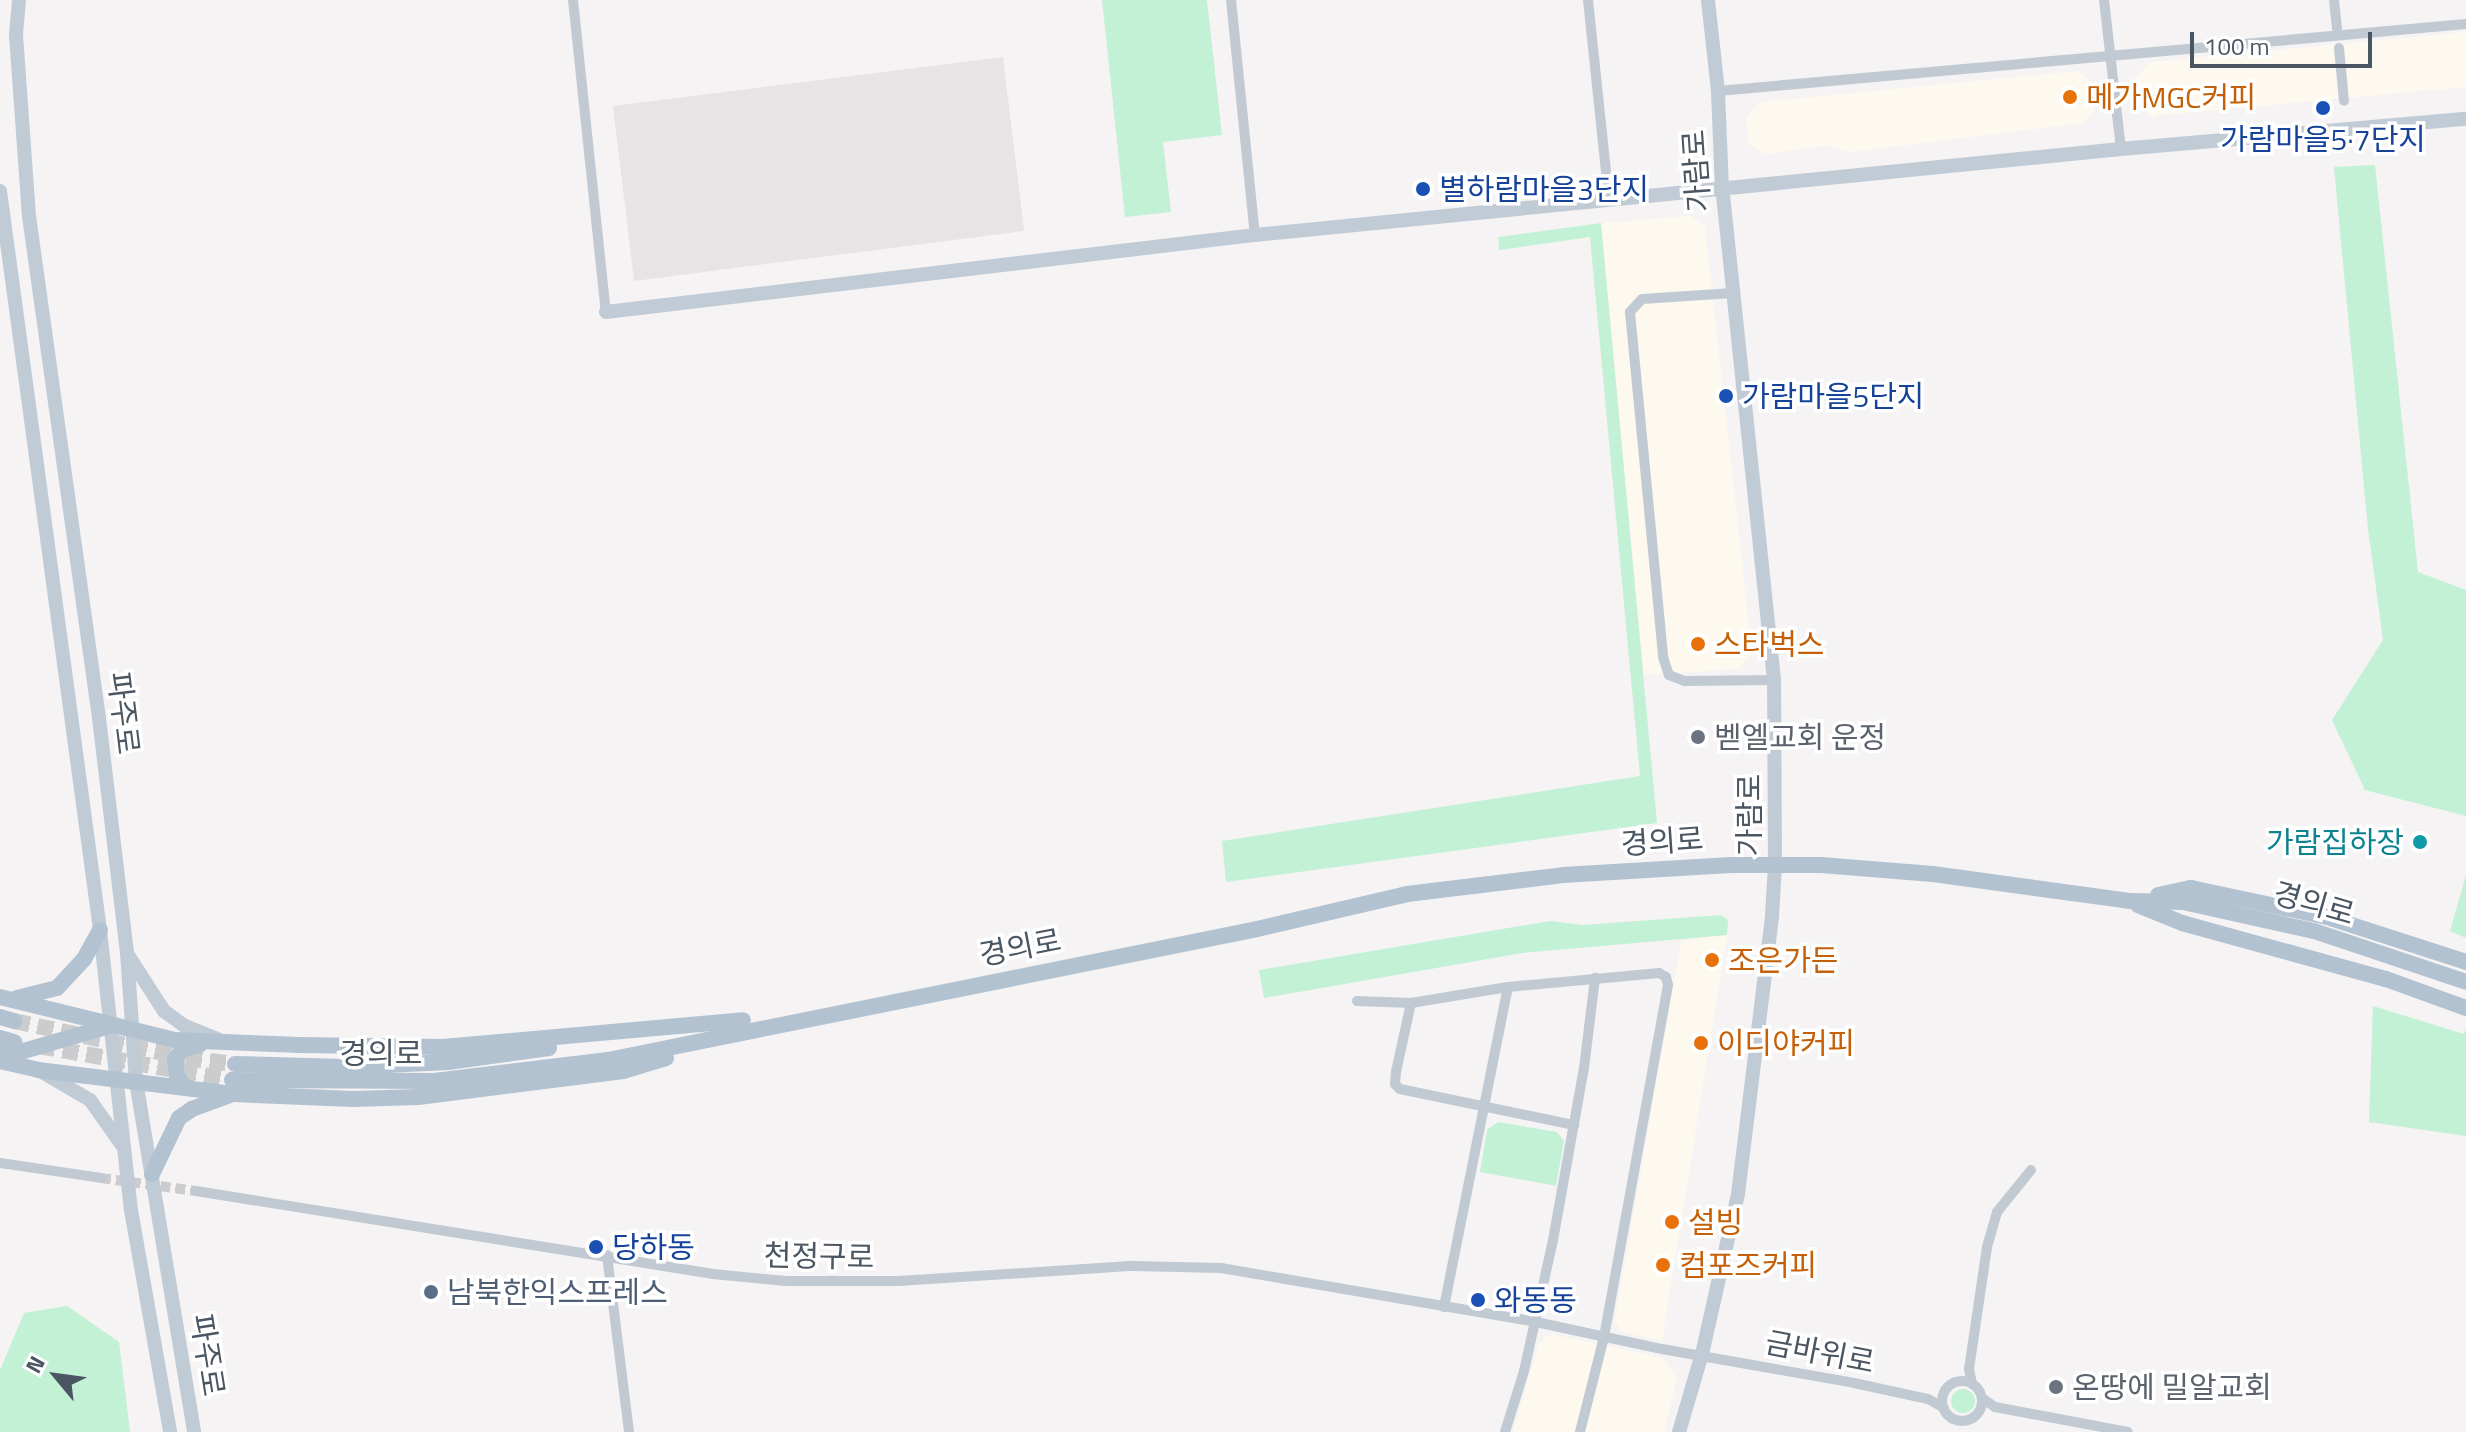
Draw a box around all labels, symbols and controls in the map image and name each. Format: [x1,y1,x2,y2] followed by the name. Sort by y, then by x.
[2194,16,2376,66] scale bar
[2204,28,2270,64] text: 100 m
[2086,79,2256,115] place label: 메가MGC커피
[2061,88,2079,106] marker: 메가MGC커피
[2314,99,2332,117] marker: 가람마을5·7단지
[2220,121,2426,157] place label: 가람마을5·7단지
[1675,128,1717,214] street label: 가람로
[1439,171,1649,207] place label: 별하람마을3단지
[1414,180,1432,198] marker: 별하람마을3단지
[1742,378,1924,414] place label: 가람마을5단지
[1717,387,1735,405] marker: 가람마을5단지
[1714,626,1824,662] place label: 스타벅스
[1689,635,1707,653] marker: 스타벅스
[101,670,147,756] street label: 파주로
[1714,719,1886,755] place label: 벧엘교회 운정
[1689,728,1707,746] marker: 벧엘교회 운정
[1731,774,1767,856] street label: 가람로
[1619,820,1705,862] street label: 경의로
[2266,824,2404,860] place label: 가람집하장
[2411,833,2429,851] marker: 가람집하장
[2269,874,2359,932] street label: 경의로
[976,921,1064,973] street label: 경의로
[1728,942,1838,978] place label: 조은가든
[1703,951,1721,969] marker: 조은가든
[1717,1025,1855,1061] place label: 이디야커피
[1692,1034,1710,1052] marker: 이디야커피
[340,1035,422,1071] street label: 경의로
[1688,1204,1743,1240] place label: 설빙
[1663,1213,1681,1231] marker: 설빙
[612,1229,695,1265] place label: 당하동
[763,1237,875,1275] street label: 천정구로
[587,1238,605,1256] marker: 당하동
[1679,1247,1817,1283] place label: 컴포즈커피
[1654,1256,1672,1274] marker: 컴포즈커피
[447,1274,668,1310] place label: 남북한익스프레스
[1494,1282,1577,1318] place label: 와동동
[422,1283,440,1301] marker: 남북한익스프레스
[1469,1291,1487,1309] marker: 와동동
[184,1311,232,1399] street label: 파주로
[1762,1324,1878,1380] street label: 금바위로
[16,1336,96,1416] north arrow
[16,1349,54,1379] text: N
[2072,1369,2272,1405] place label: 온땅에 밀알교회
[2047,1378,2065,1396] marker: 온땅에 밀알교회

